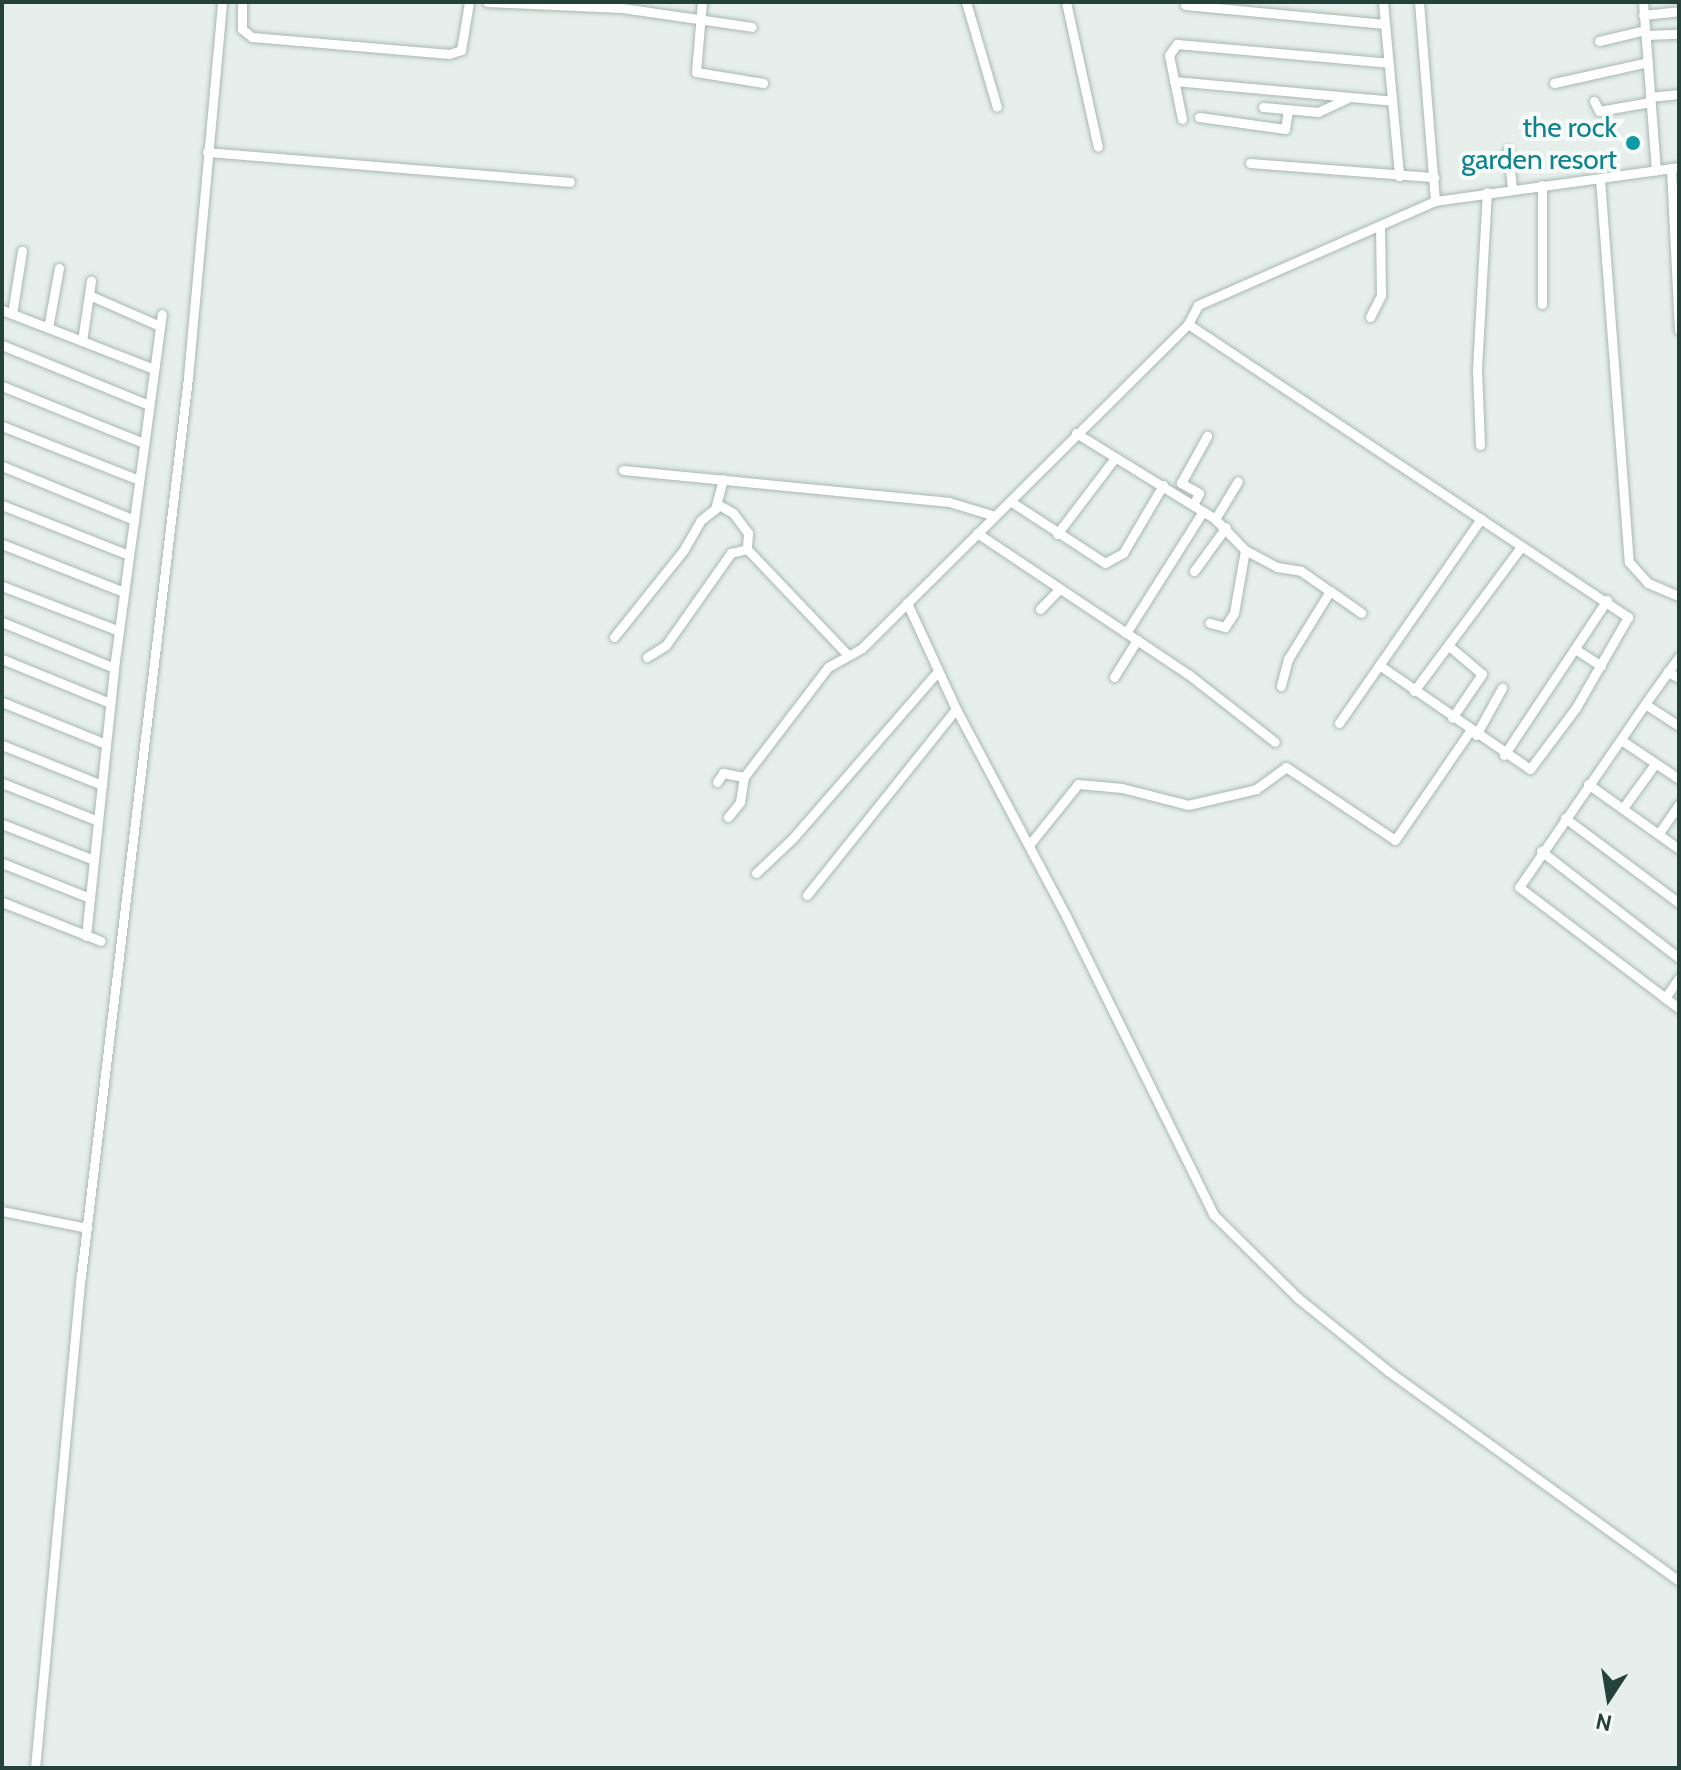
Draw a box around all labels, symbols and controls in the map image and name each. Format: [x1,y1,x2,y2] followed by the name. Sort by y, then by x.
[1461,110,1617,176] place label: the rock garden resort
[1624,134,1642,152] marker: the rock garden resort
[1569,1658,1649,1738] north arrow
[1593,1707,1614,1737] text: N

